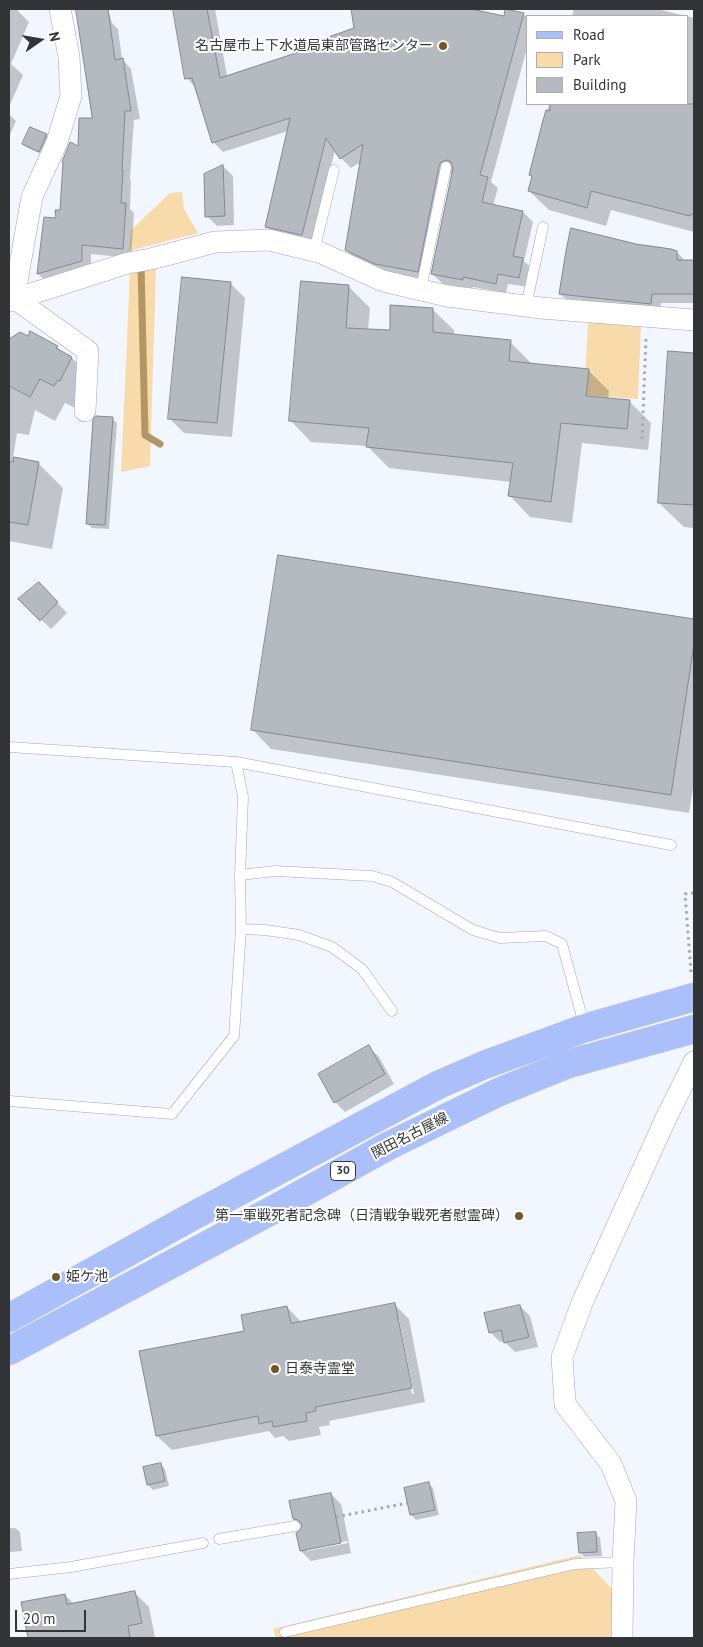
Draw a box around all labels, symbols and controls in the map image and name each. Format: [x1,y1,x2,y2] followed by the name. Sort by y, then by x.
[15,15,65,65] north arrow
[526,15,688,105] legend
[573,25,605,44] text: Road
[45,30,64,43] text: N
[195,38,433,54] place label: 名古屋市上下水道局東部管路センター
[437,40,449,52] marker: 名古屋市上下水道局東部管路センター
[573,50,601,69] text: Park
[573,75,627,94] text: Building
[369,1109,451,1163] street label: 関田名古屋線
[330,1162,356,1180] road number: 30
[215,1208,509,1224] place label: 第一軍戦死者記念碑（日清戦争戦死者慰霊碑）
[513,1210,525,1222] marker: 第一軍戦死者記念碑（日清戦争戦死者慰霊碑）
[66,1269,108,1285] place label: 姫ケ池
[50,1271,62,1283] marker: 姫ケ池
[285,1361,355,1377] place label: 日泰寺霊堂
[269,1363,281,1375] marker: 日泰寺霊堂
[18,1600,89,1632] scale bar
[23,1609,56,1628] text: 20 m

